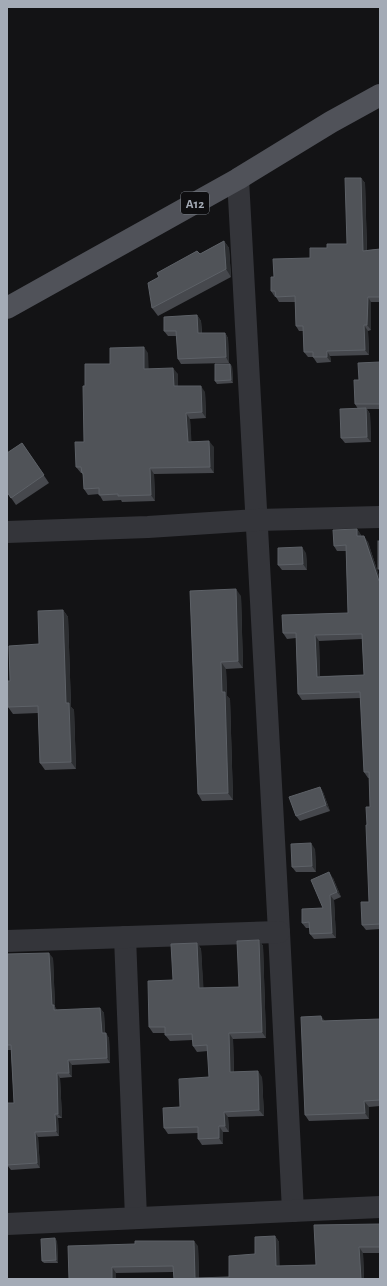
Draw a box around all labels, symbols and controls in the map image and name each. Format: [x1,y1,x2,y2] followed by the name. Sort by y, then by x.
[181,192,209,214] road number: A12

